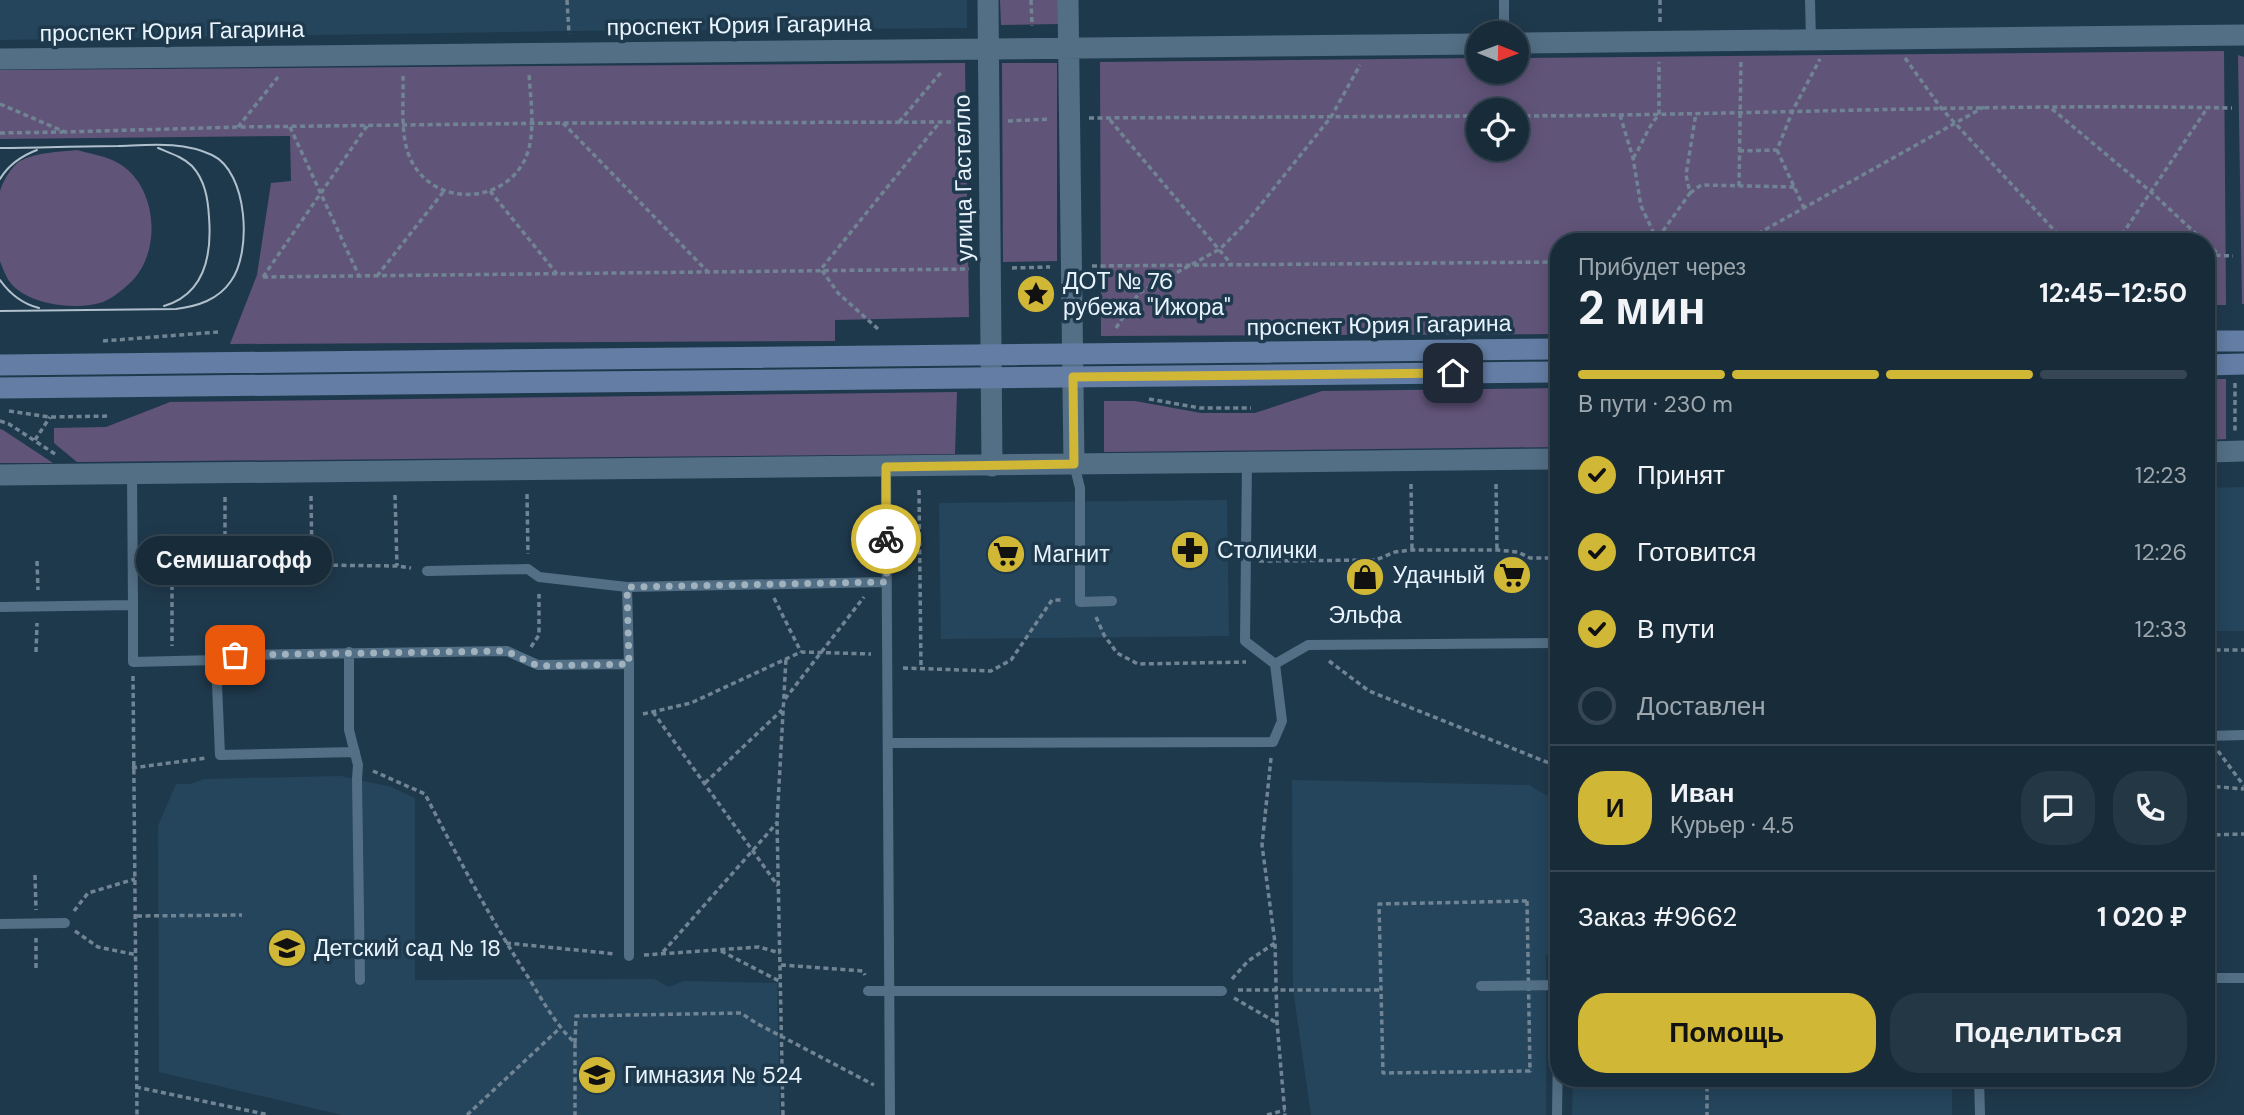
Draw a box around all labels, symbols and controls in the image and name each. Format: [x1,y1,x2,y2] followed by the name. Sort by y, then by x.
[606,8,872,42] street label: проспект Юрия Гагарина
[39,14,305,48] street label: проспект Юрия Гагарина
[1466,21,1530,84] north arrow
[1466,21,1529,161] map controls
[947,94,979,262] street label: улица Гастелло
[1466,98,1529,161] button: locate
[1578,252,1746,282] text: Прибудет через
[1063,266,1231,322] place label: ДОТ № 76 рубежа "Ижора"
[1015,273,1057,315] place icon: ДОТ № 76 рубежа "Ижора"
[2039,276,2187,310] text: 12:45–12:50
[1578,278,1705,338] text: 2 мин
[1246,308,1512,342] street label: проспект Юрия Гагарина
[1423,343,1483,403] pin
[1434,354,1472,392] icon: home
[1578,389,1733,419] text: В пути · 230 m
[1578,456,1616,494] icon: check
[1637,458,1725,492] text: Принят
[2135,460,2187,490] text: 12:23
[851,504,921,574] courier
[867,520,905,558] icon: bike
[1169,529,1211,571] pharmacy icon: Столички
[985,533,1027,575] supermarket icon: Магнит
[1578,533,1616,571] icon: check
[1217,535,1317,565] place label: Столички
[1637,535,1756,569] text: Готовится
[137,536,333,585] callout: Семишагофф
[2134,537,2187,567] text: 12:26
[1033,539,1110,569] place label: Магнит
[156,545,312,575] text: Семишагофф
[1491,554,1533,596] supermarket icon: Удачный
[1344,556,1386,598] shop icon: Эльфа
[1392,560,1485,590] place label: Удачный
[1329,600,1402,630] place label: Эльфа
[1578,610,1616,648] icon: check
[1637,612,1715,646] text: В пути
[2135,614,2187,644] text: 12:33
[205,625,265,685] pin
[216,636,254,674] icon: bag
[1637,689,1766,723] text: Доставлен
[2021,771,2095,845] button: chat
[2113,771,2187,845] button: phone
[1670,776,1735,810] text: Иван
[1606,791,1624,825] text: И
[1670,810,1794,840] text: Курьер · 4.5
[1578,900,1737,934] text: Заказ #9662
[2097,900,2187,934] text: 1 020 ₽
[266,927,308,969] school or university icon: Детский сад № 18
[314,933,501,963] place label: Детский сад № 18
[1578,993,1876,1073] button: Помощь
[1890,993,2187,1073] button: Поделиться
[576,1054,618,1096] school or university icon: Гимназия № 524
[624,1060,802,1090] place label: Гимназия № 524

